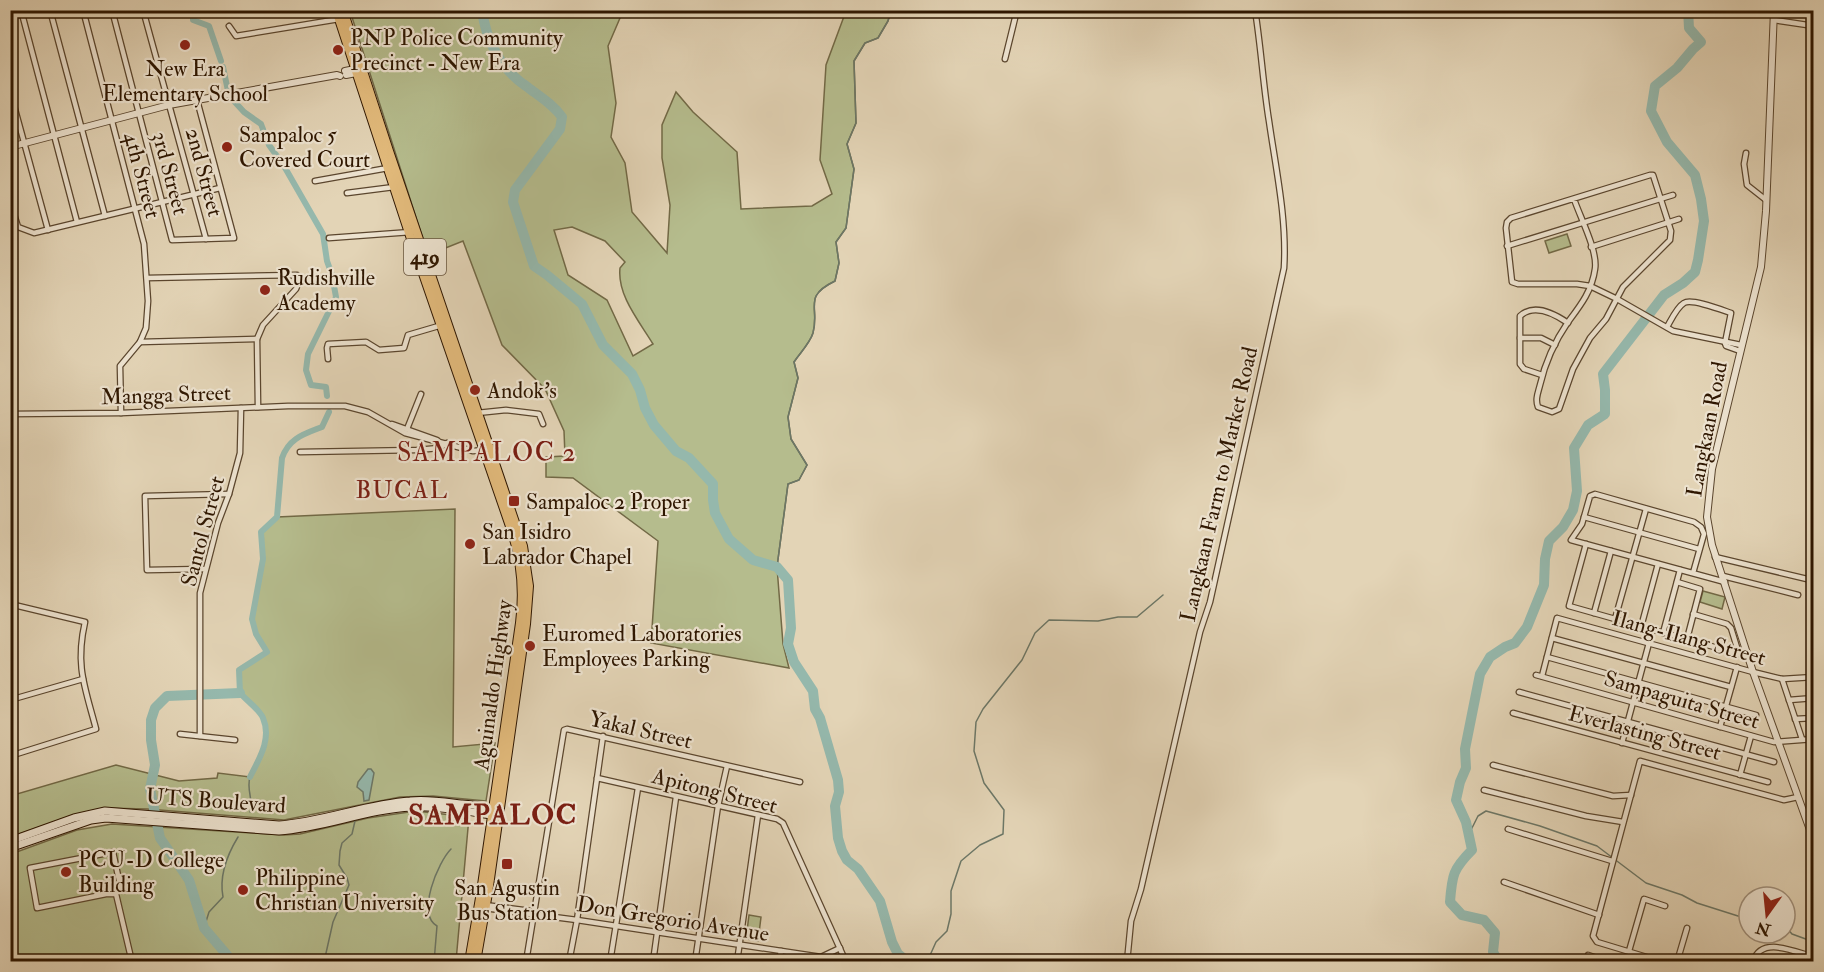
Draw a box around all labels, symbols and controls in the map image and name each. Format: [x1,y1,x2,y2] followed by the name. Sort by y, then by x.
[350,24,563,77] place label: PNP Police Community Precinct - New Era
[178,38,192,52] marker: New Era Elementary School
[331,43,345,57] marker: PNP Police Community Precinct - New Era
[102,55,268,108] place label: New Era Elementary School
[239,121,370,174] place label: Sampaloc 5 Covered Court
[179,125,229,220] street label: 2nd Street
[117,129,167,221] street label: 4th Street
[146,129,195,218] street label: 3rd Street
[220,140,234,154] marker: Sampaloc 5 Covered Court
[404,239,446,275] road number: 419
[276,264,375,317] place label: Rudishville Academy
[258,283,272,297] marker: Rudishville Academy
[1174,344,1264,624] street label: Langkaan Farm to Market Road
[1680,359,1734,499] street label: Langkaan Road
[486,377,557,405] place label: Andok's
[101,379,231,411] street label: Mangga Street
[468,383,482,397] marker: Andok's
[397,437,577,469] district label: SAMPALOC 2
[175,473,231,590] street label: Santol Street
[355,475,449,506] district label: BUCAL
[526,488,691,517] place label: Sampaloc 2 Proper
[507,494,521,508] marker: Sampaloc 2 Proper
[482,518,632,572] place label: San Isidro Labrador Chapel
[463,537,477,551] marker: San Isidro Labrador Chapel
[467,598,519,773] street label: Aguinaldo Highway
[1609,604,1769,672] street label: Ilang-Ilang Street
[542,620,742,674] place label: Euromed Laboratories Employees Parking
[523,639,537,653] marker: Euromed Laboratories Employees Parking
[1600,664,1763,736] street label: Sampaguita Street
[1565,699,1724,767] street label: Everlasting Street
[587,705,695,755] street label: Yakal Street
[648,762,780,821] street label: Apitong Street
[145,782,287,820] street label: UTS Boulevard
[408,798,578,833] district label: SAMPALOC
[78,846,224,899] place label: PCU-D College Building
[500,857,514,871] marker: San Agustin Bus Station
[255,864,434,917] place label: Philippine Christian University
[59,865,73,879] marker: PCU-D College Building
[454,874,560,927] place label: San Agustin Bus Station
[236,883,250,897] marker: Philippine Christian University
[1737,885,1797,945] north arrow
[575,890,771,948] street label: Don Gregorio Avenue
[1753,917,1774,940] text: N

